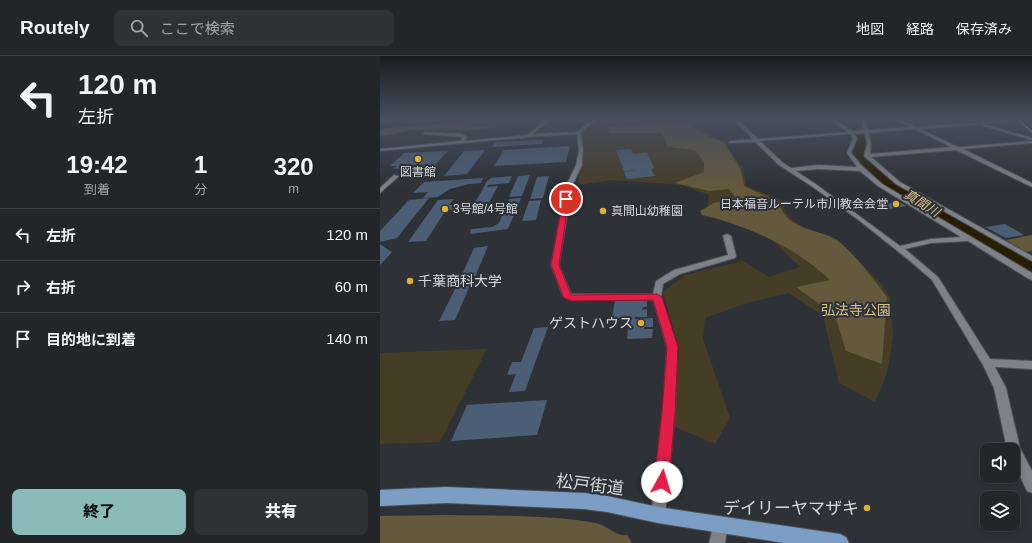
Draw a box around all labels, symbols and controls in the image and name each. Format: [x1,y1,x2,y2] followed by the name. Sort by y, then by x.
[114,10,394,46] search box
[20,17,90,38] text: Routely
[128,17,150,39] icon: search
[160,20,235,37] text: ここで検索
[856,21,884,37] text: 地図
[906,21,934,37] text: 経路
[956,21,1012,37] text: 保存済み
[78,69,157,100] text: 120 m
[12,72,64,124] icon: left
[78,107,114,127] text: 左折
[66,151,128,178] text: 19:42
[194,151,207,178] text: 1
[274,153,314,180] text: 320
[413,154,423,164] marker: 図書館
[400,165,436,179] place label: 図書館
[288,181,299,196] text: m
[84,182,110,197] text: 到着
[194,182,207,197] text: 分
[549,182,583,216] pin
[901,186,944,221] water label: 真間川
[555,188,577,210] icon: arrive
[720,197,888,211] place label: 日本福音ルーテル市川教会会堂
[891,199,901,209] marker: 日本福音ルーテル市川教会会堂
[453,202,518,216] place label: 3号館/4号館
[440,204,450,214] marker: 3号館/4号館
[611,204,683,218] place label: 真間山幼稚園
[598,206,608,216] marker: 真間山幼稚園
[12,224,34,246] icon: left
[326,226,368,243] text: 120 m
[46,227,76,244] text: 左折
[418,273,502,289] place label: 千葉商科大学
[12,276,34,298] icon: right
[405,276,415,286] marker: 千葉商科大学
[335,278,368,295] text: 60 m
[46,279,76,296] text: 右折
[821,302,891,318] park label: 弘法寺公園
[549,315,633,331] place label: ゲストハウス
[636,318,646,328] marker: ゲストハウス
[12,328,34,350] icon: arrive
[326,330,368,347] text: 140 m
[46,331,136,348] text: 目的地に到着
[980,443,1020,531] map controls
[980,443,1020,483] button: sound
[641,461,683,503] position arrow
[555,471,625,499] street label: 松戸街道
[12,489,186,535] button: 終了
[194,489,368,535] button: 共有
[980,491,1020,531] button: layers
[723,499,859,518] place label: デイリーヤマザキ
[862,503,872,513] marker: デイリーヤマザキ

